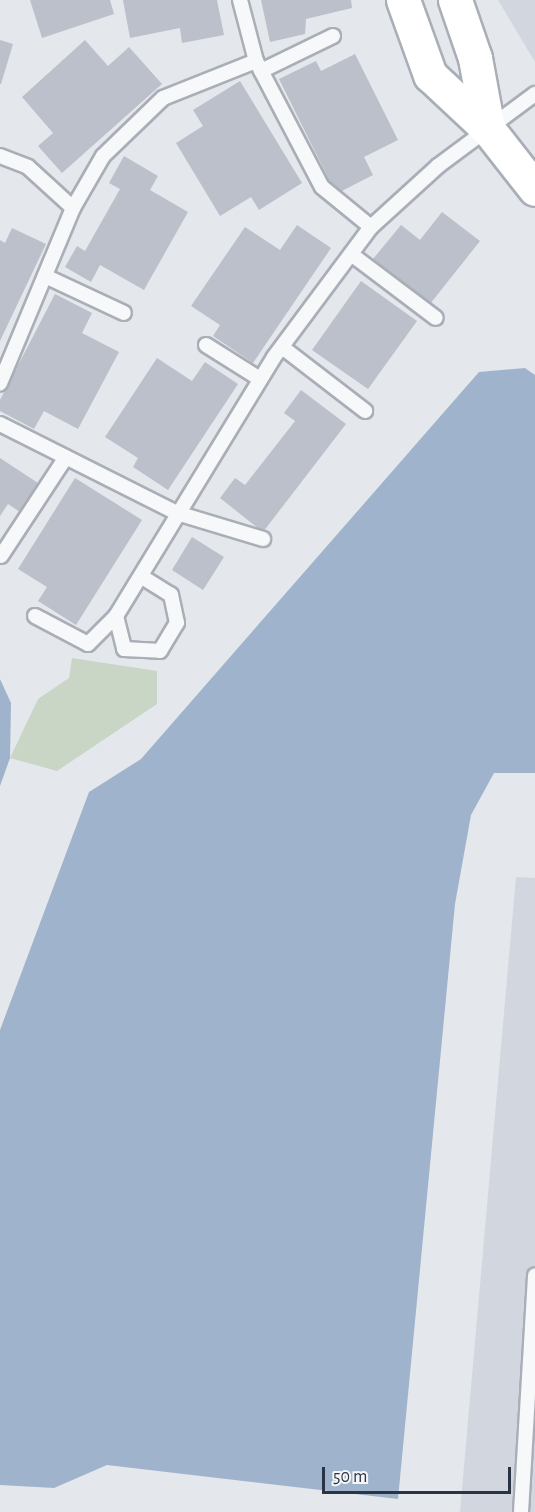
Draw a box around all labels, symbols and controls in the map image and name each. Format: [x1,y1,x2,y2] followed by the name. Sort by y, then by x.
[325,1455,514,1493] scale bar
[333,1468,367,1486] text: 50 m

